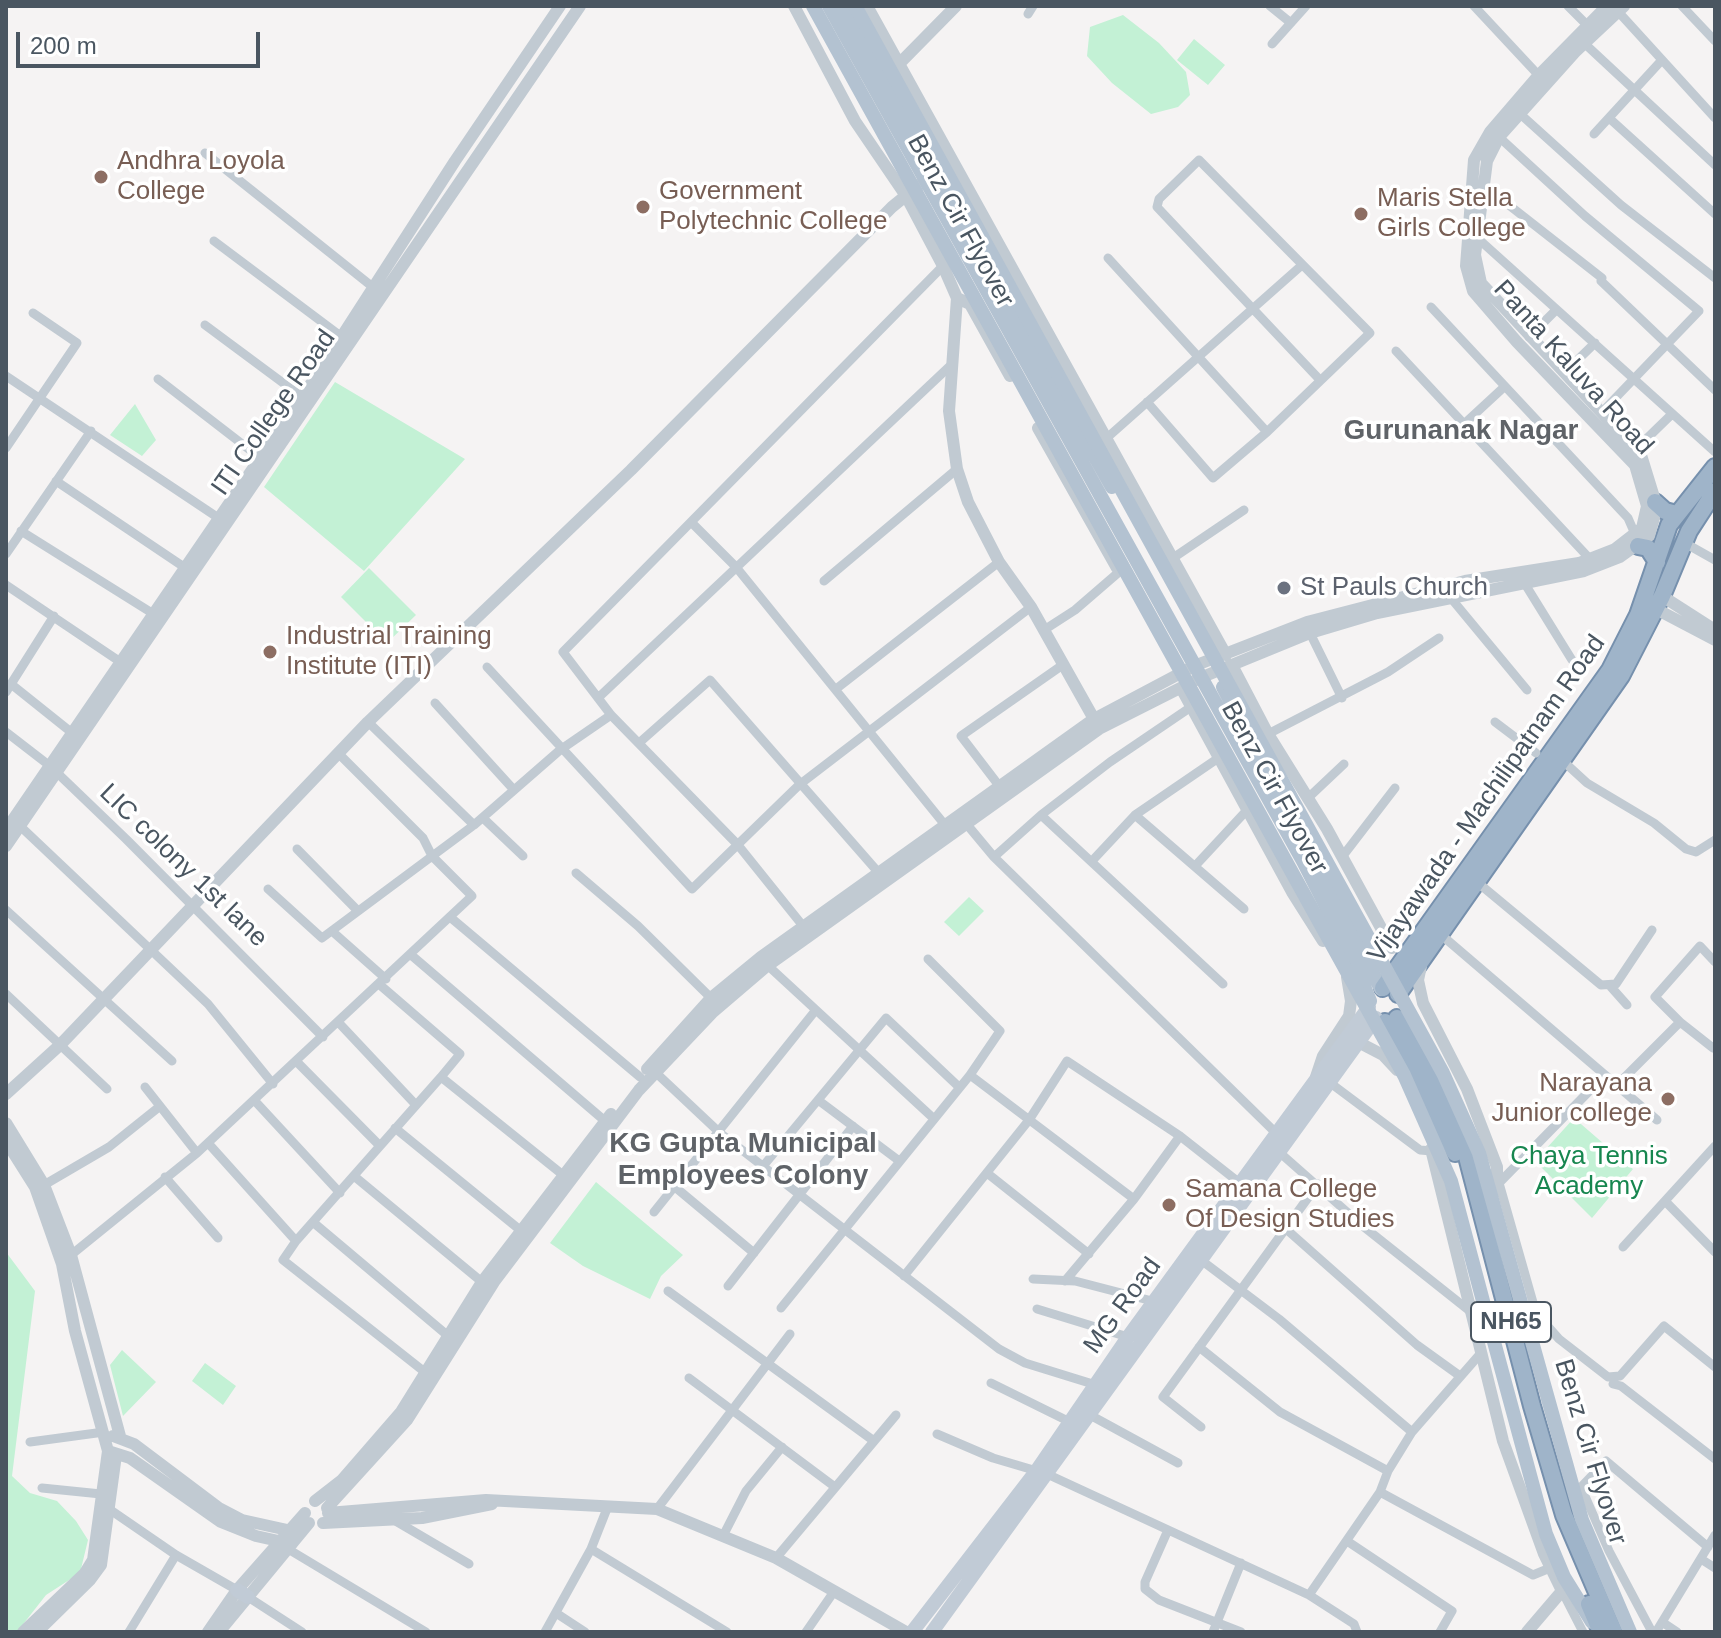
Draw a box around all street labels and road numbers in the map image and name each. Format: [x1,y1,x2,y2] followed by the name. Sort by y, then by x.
[900,129,1020,313] street label: Benz Cir Flyover
[1486,274,1660,462] street label: Panta Kaluva Road
[205,324,343,502] street label: ITI College Road
[1362,629,1612,969] street label: Vijayawada - Machilipatnam Road
[1214,696,1334,880] street label: Benz Cir Flyover
[93,778,273,954] street label: LIC colony 1st lane
[1078,1252,1168,1360] street label: MG Road
[1471,1302,1551,1342] road number: NH65
[1547,1356,1633,1548] street label: Benz Cir Flyover

